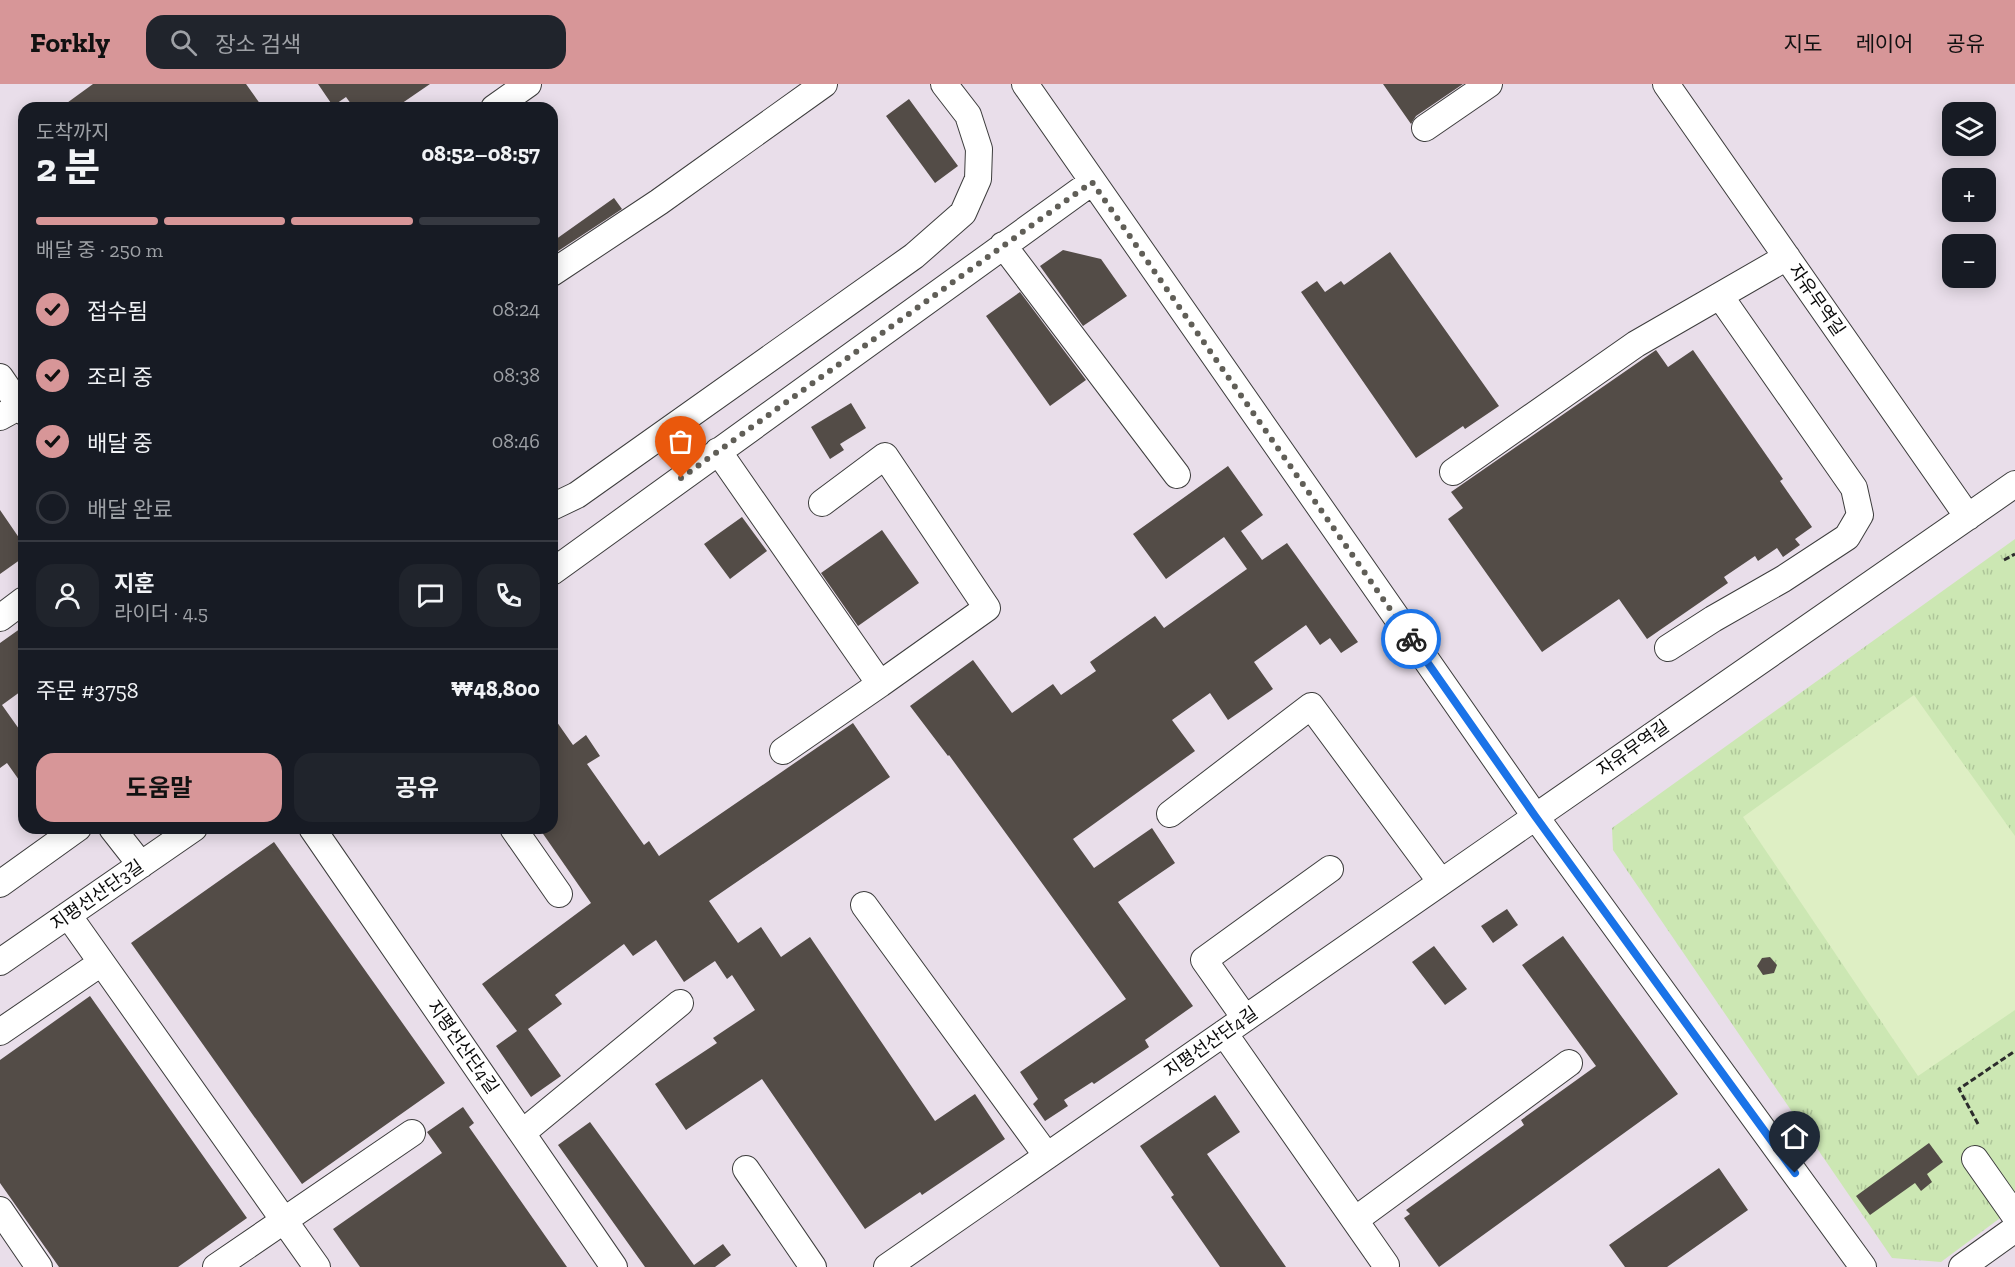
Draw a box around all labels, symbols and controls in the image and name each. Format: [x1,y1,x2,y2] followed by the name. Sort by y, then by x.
[146,15,566,69] search box
[30,26,110,59] text: Forkly
[167,26,200,59] icon: search
[215,31,301,58] text: 장소 검색
[1784,31,1822,56] text: 지도
[1855,31,1913,56] text: 레이어
[1946,31,1985,56] text: 공유
[1942,102,1996,288] map controls
[1942,102,1996,156] button: layers
[36,120,110,144] text: 도착까지
[421,140,540,167] text: 08:52–08:57
[36,144,100,191] text: 2 분
[1942,168,1996,222] button: +
[1942,234,1996,288] button: −
[36,238,163,262] text: 배달 중 · 250 m
[1784,260,1850,340] street label: 자유무역길
[36,293,69,326] icon: check
[492,297,540,321] text: 08:24
[87,298,148,325] text: 접수됨
[36,359,69,392] icon: check
[493,363,540,387] text: 08:38
[87,364,153,391] text: 조리 중
[655,416,706,478] pin
[36,425,69,458] icon: check
[664,425,697,458] icon: bag
[492,429,540,453] text: 08:46
[87,430,153,457] text: 배달 중
[87,496,173,523] text: 배달 완료
[36,564,99,627] button: person
[399,564,462,627] button: chat
[477,564,540,627] button: phone
[114,570,154,597] text: 지훈
[114,601,208,625] text: 라이더 · 4.5
[1381,609,1441,669] courier
[1395,623,1428,656] icon: bike
[451,675,540,702] text: ₩48,800
[36,677,139,704] text: 주문 #3758
[1593,715,1673,781] street label: 자유무역길
[36,753,282,822] button: 도움말
[294,753,540,822] button: 공유
[46,855,148,935] street label: 지평선산단3길
[423,996,503,1098] street label: 지평선산단4길
[1160,1002,1262,1082] street label: 지평선산단4길
[1769,1111,1820,1173] pin
[1778,1120,1811,1153] icon: home

